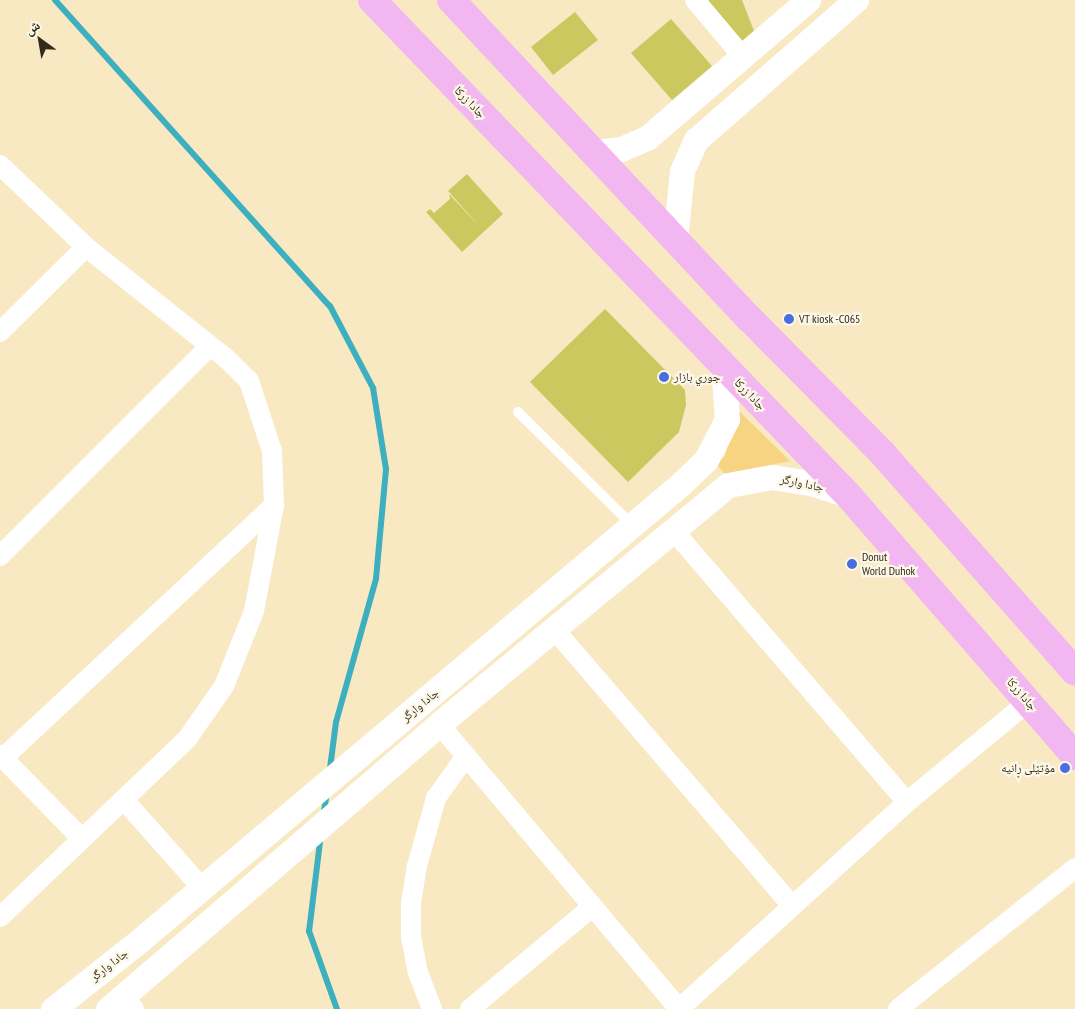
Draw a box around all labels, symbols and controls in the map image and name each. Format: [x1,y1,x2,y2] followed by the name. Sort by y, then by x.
[15,15,65,65] north arrow
[21,16,43,39] text: ش
[452,83,488,121] street label: جادا زرکا
[799,312,861,326] place label: VT kiosk -C065
[783,313,795,325] marker: VT kiosk -C065
[674,370,720,384] place label: جوري بازار
[658,371,670,383] marker: جوري بازار
[732,375,768,413] street label: جادا زرکا
[779,471,825,495] street label: جادا وارگر
[862,550,915,578] place label: Donut World Duhok
[846,558,858,570] marker: Donut World Duhok
[1004,675,1040,713] street label: جادا زرکا
[399,685,441,725] street label: جادا وارگر
[1001,761,1055,775] place label: مۆتێلی ڕانیە
[1059,762,1071,774] marker: مۆتێلی ڕانیە
[87,946,131,984] street label: جادا وارگر

